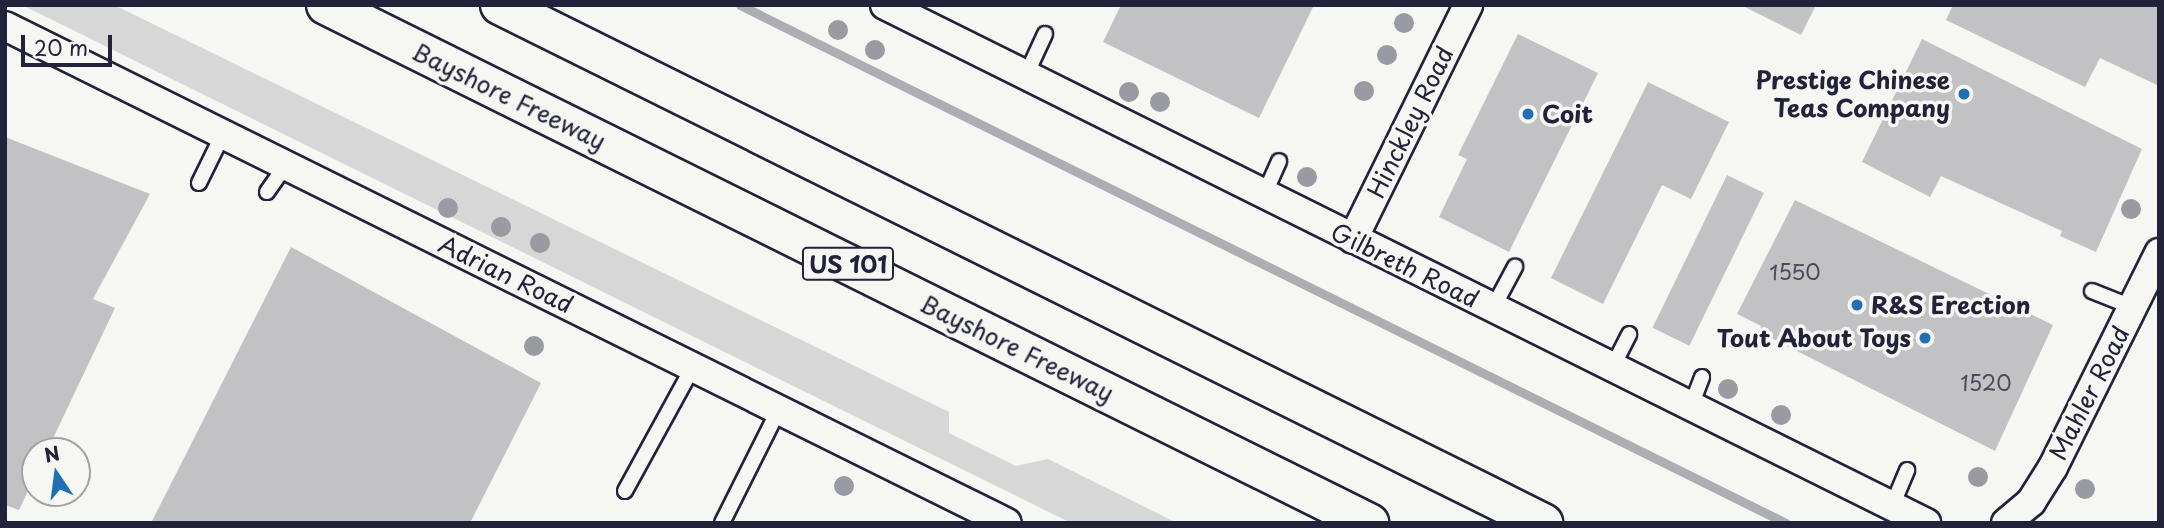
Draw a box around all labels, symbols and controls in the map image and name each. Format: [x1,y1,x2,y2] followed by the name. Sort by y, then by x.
[24,21,116,65] scale bar
[34,31,88,63] text: 20 m
[406,36,612,156] street label: Bayshore Freeway
[1361,41,1459,203] street label: Hinckley Road
[1752,66,1950,122] place label: Prestige Chinese Teas Company
[1956,86,1972,102] marker: Prestige Chinese Teas Company
[1542,100,1593,128] place label: Coit
[1520,106,1536,122] marker: Coit
[1326,217,1484,313] street label: Gilbreth Road
[434,229,578,319] street label: Adrian Road
[802,244,894,284] road number: US 101
[1769,258,1821,284] house number: 1550
[914,288,1120,408] street label: Bayshore Freeway
[1871,291,2030,319] place label: R&S Erection
[1849,297,1865,313] marker: R&S Erection
[2042,320,2136,466] street label: Mahler Road
[1714,324,1911,352] place label: Tout About Toys
[1917,330,1933,346] marker: Tout About Toys
[1960,369,2012,395] house number: 1520
[21,437,91,507] north arrow
[41,438,62,469] text: N

